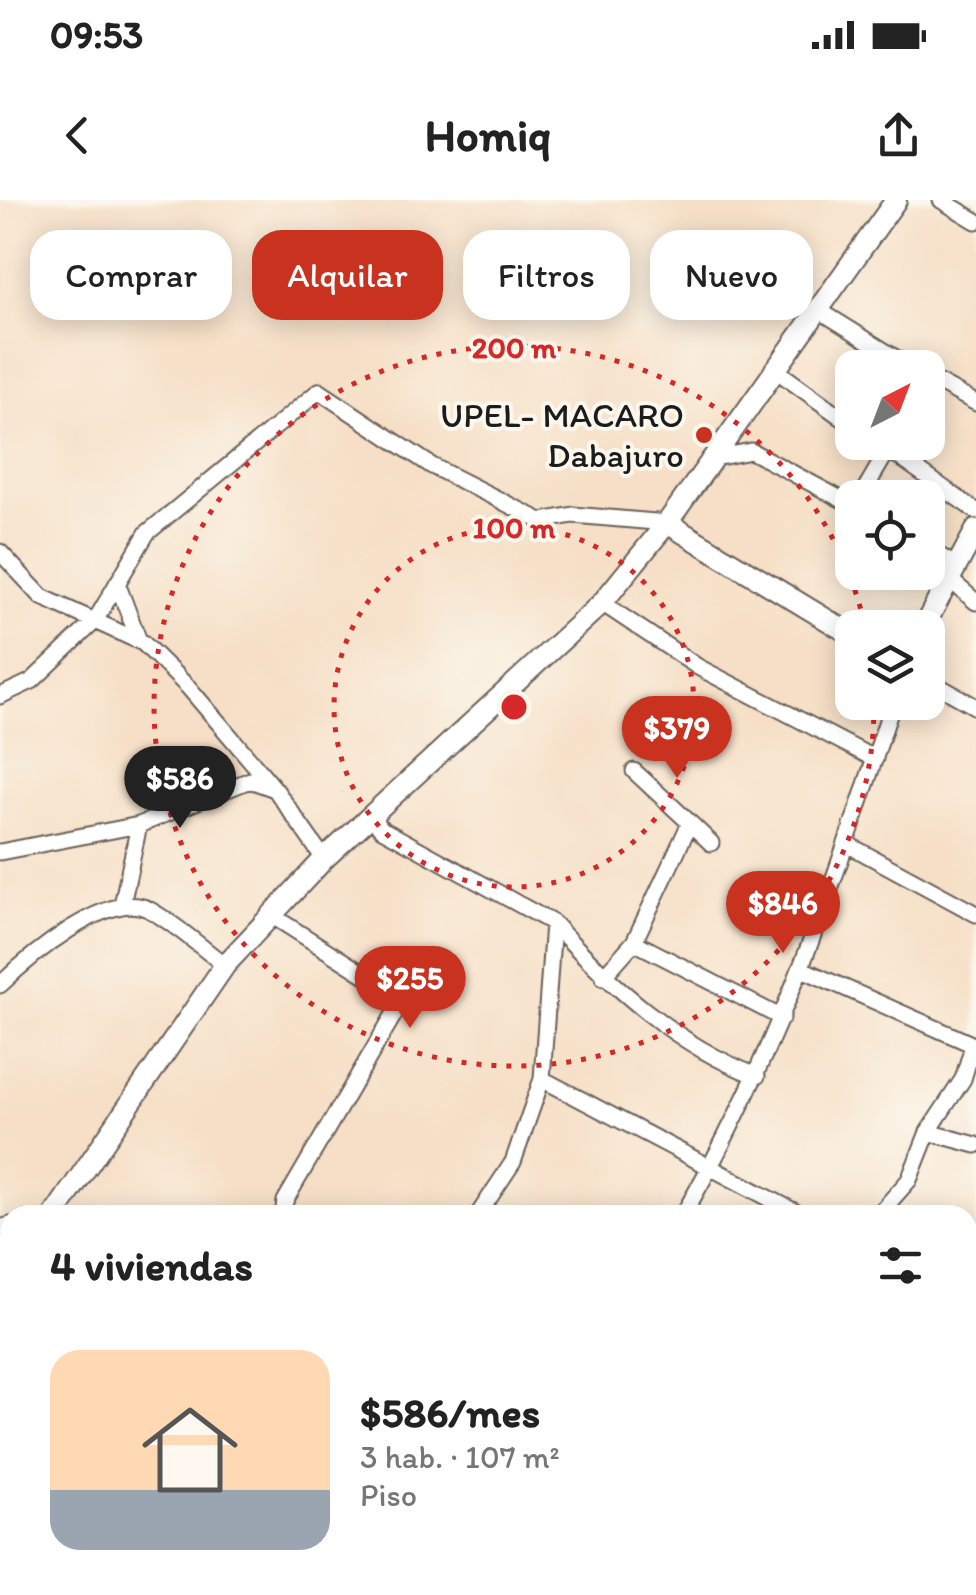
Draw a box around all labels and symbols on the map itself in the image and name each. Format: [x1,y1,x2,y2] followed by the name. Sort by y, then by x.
[472,329,557,366] text: 200 m
[835,350,945,460] north arrow
[440,394,684,476] place label: UPEL- MACARO Dabajuro
[693,424,715,446] marker: UPEL- MACARO Dabajuro
[473,509,556,546] text: 100 m
[496,689,532,725] centre of rings
[618,696,736,781] pin: $379
[121,746,239,831] pin: $586
[724,871,842,956] pin: $846
[351,946,469,1031] pin: $255

